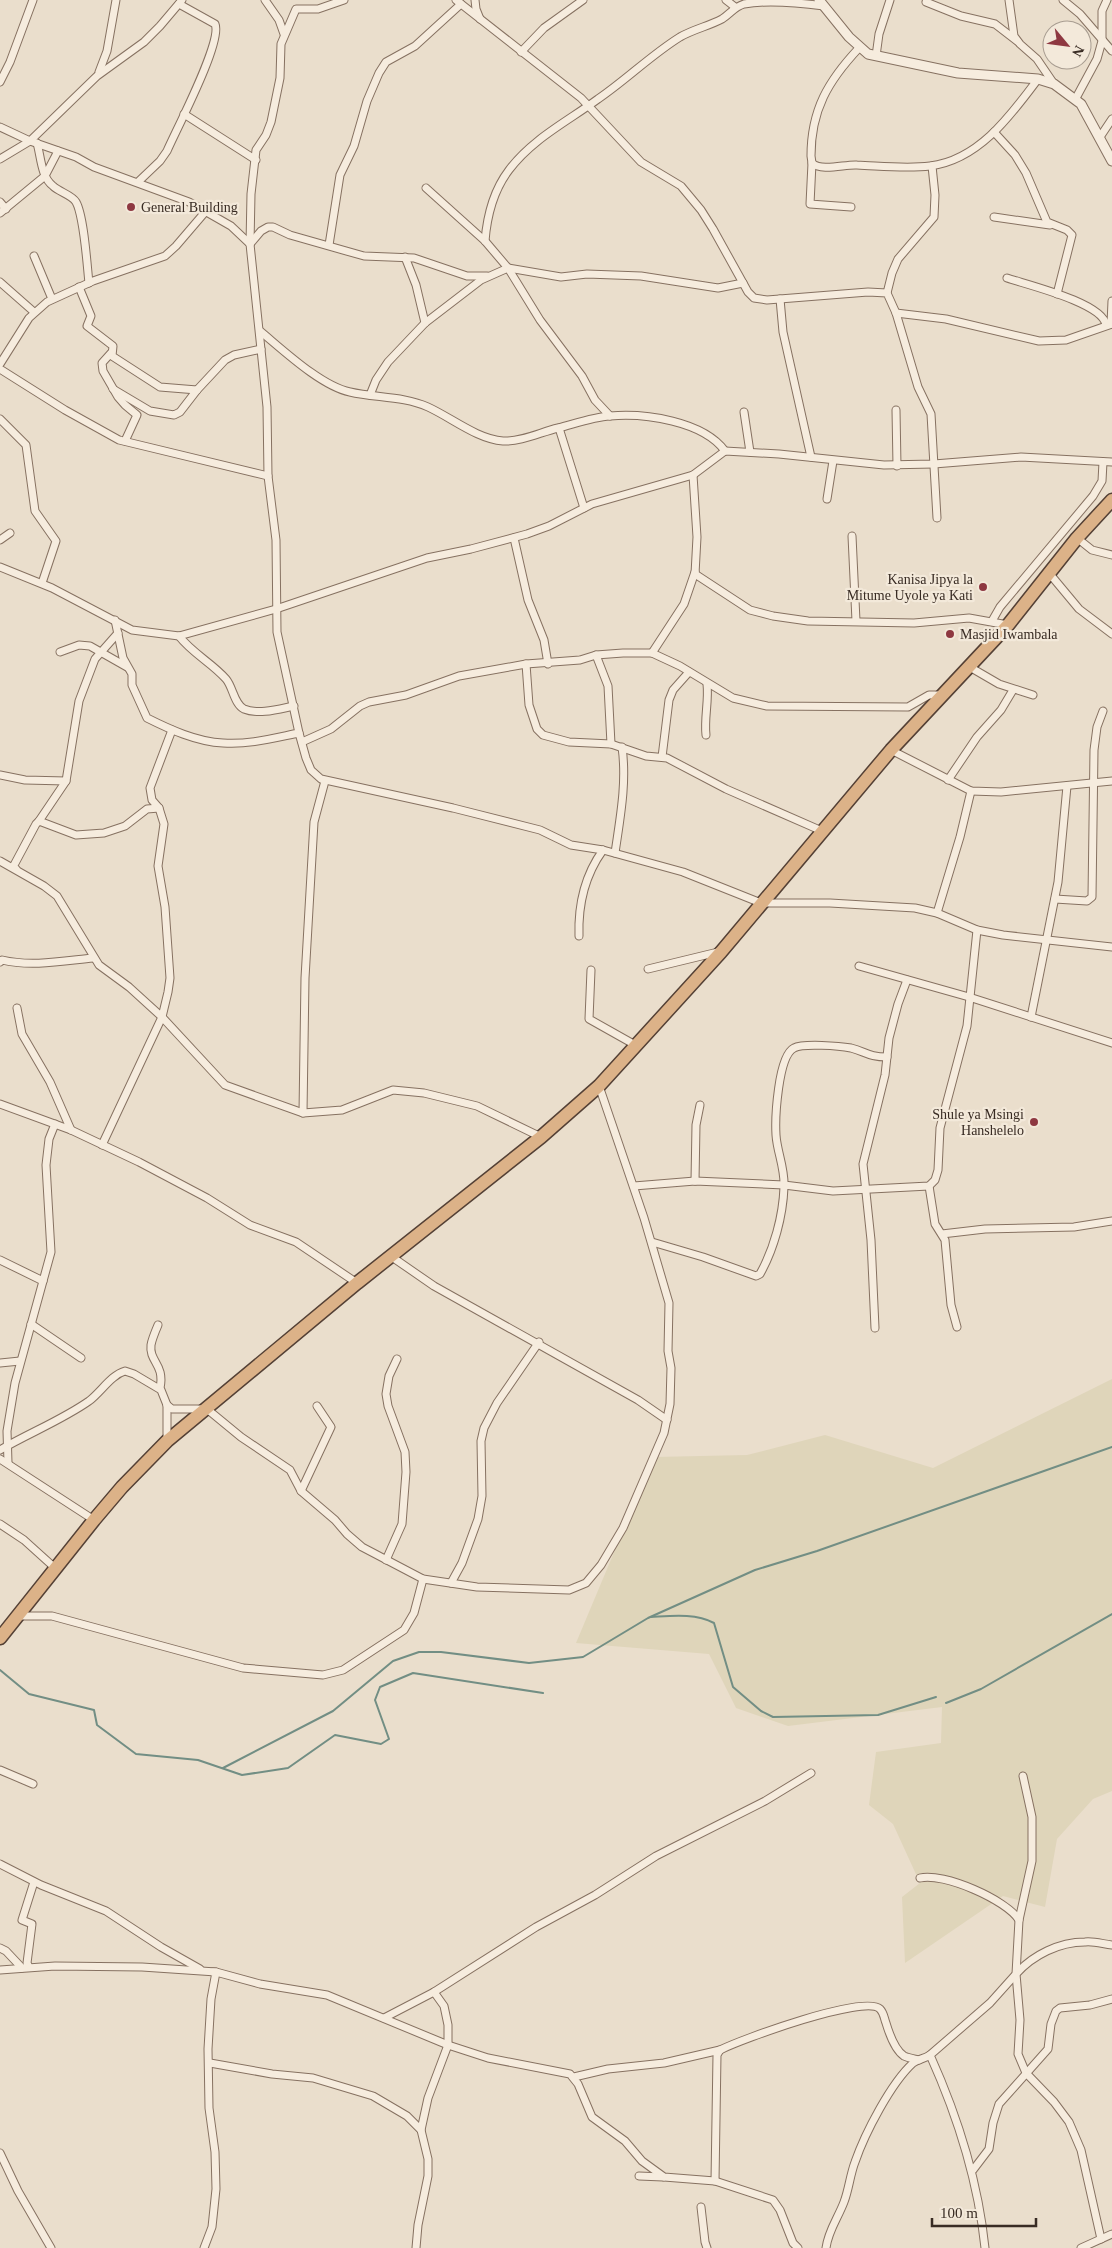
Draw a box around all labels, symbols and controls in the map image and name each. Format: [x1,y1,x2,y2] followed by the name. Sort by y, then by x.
[1042,20,1092,70] north arrow
[1069,43,1087,59] text: N
[141,200,238,215] place label: General Building
[125,201,137,213] marker: General Building
[847,572,974,603] place label: Kanisa Jipya la Mitume Uyole ya Kati
[977,581,989,593] marker: Kanisa Jipya la Mitume Uyole ya Kati
[960,627,1058,642] place label: Masjid Iwambala
[944,628,956,640] marker: Masjid Iwambala
[932,1107,1024,1138] place label: Shule ya Msingi Hanshelelo
[1028,1116,1040,1128] marker: Shule ya Msingi Hanshelelo
[932,2196,1036,2228] scale bar
[940,2205,978,2221] text: 100 m

